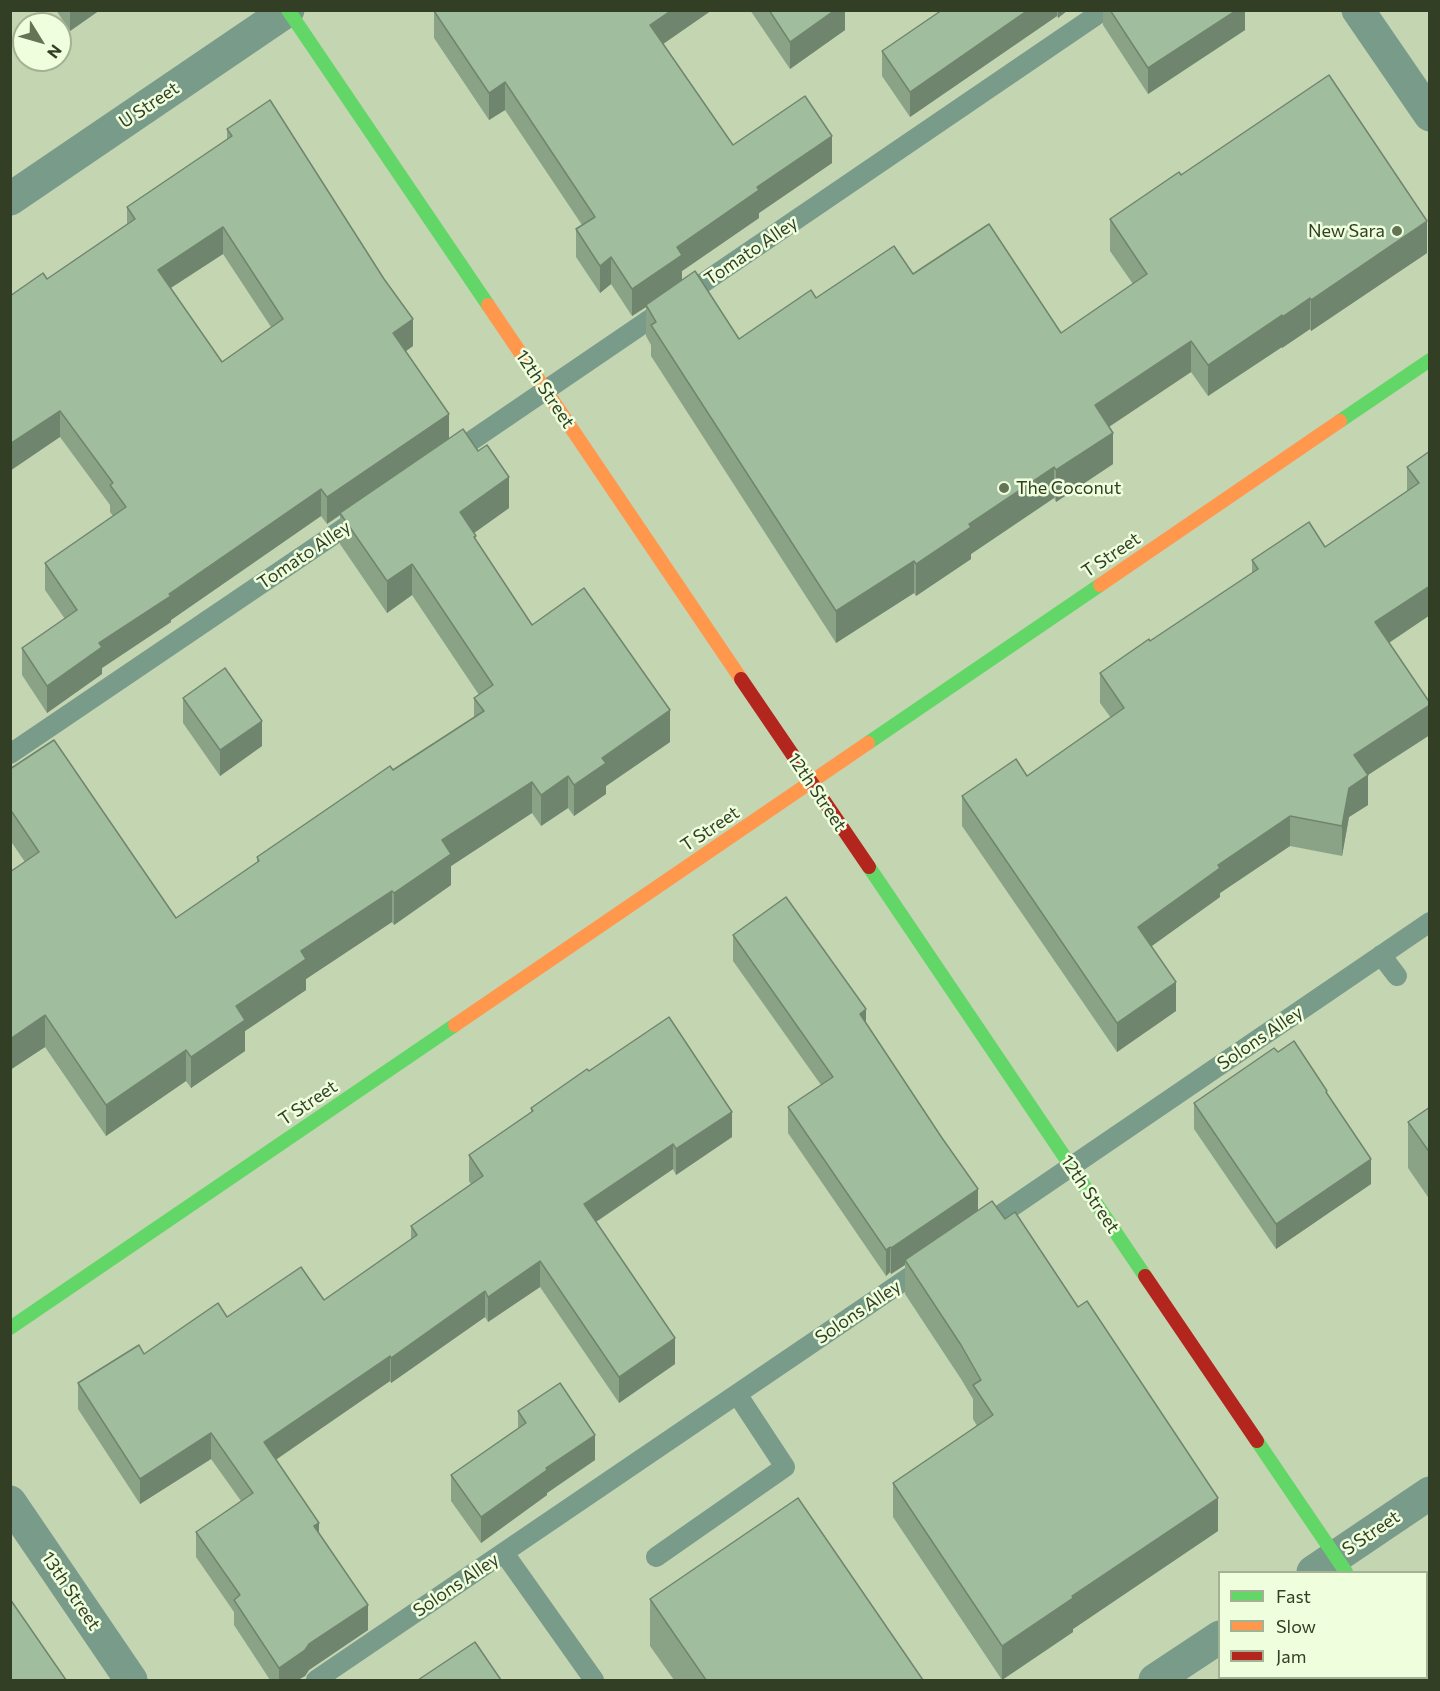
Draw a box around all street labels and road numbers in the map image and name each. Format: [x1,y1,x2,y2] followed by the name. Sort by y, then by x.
[115,77,183,133] street label: U Street
[700,212,802,290] street label: Tomato Alley
[511,346,579,432] street label: 12th Street
[253,516,355,594] street label: Tomato Alley
[1078,528,1144,582] street label: T Street
[783,749,851,835] street label: 12th Street
[677,802,743,856] street label: T Street
[1213,1001,1307,1075] street label: Solons Alley
[275,1076,341,1130] street label: T Street
[1056,1151,1124,1237] street label: 12th Street
[811,1275,905,1349] street label: Solons Alley
[1338,1506,1404,1560] street label: S Street
[37,1548,105,1634] street label: 13th Street
[409,1548,503,1622] street label: Solons Alley

